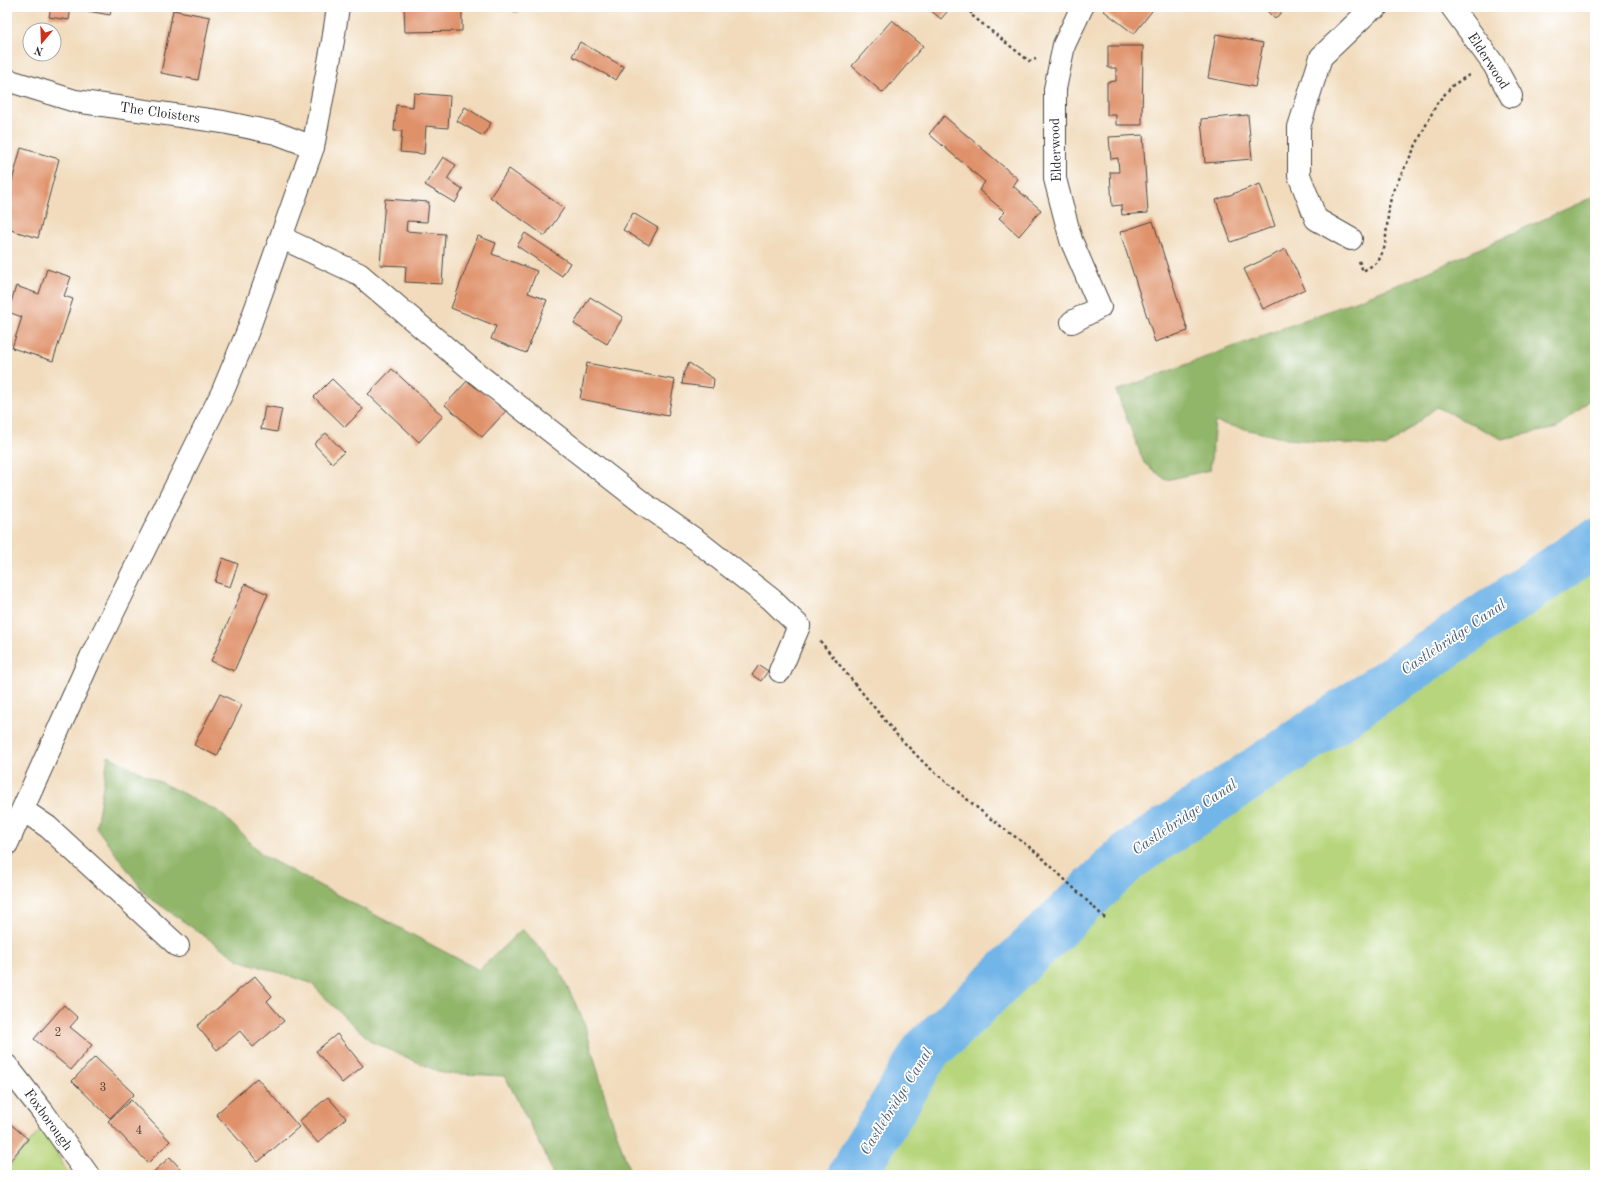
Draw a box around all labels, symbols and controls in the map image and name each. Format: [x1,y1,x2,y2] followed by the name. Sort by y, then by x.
[22,22,62,62] north arrow
[1465,30,1511,92] street label: Elderwood
[33,43,45,57] text: N
[119,100,201,126] street label: The Cloisters
[1048,118,1064,182] street label: Elderwood
[1399,597,1510,679] water label: Castlebridge Canal
[1130,777,1241,859] water label: Castlebridge Canal
[55,1027,61,1039] house number: 2
[858,1045,936,1158] water label: Castlebridge Canal
[100,1082,106,1094] house number: 3
[21,1087,75,1153] street label: Foxborough
[136,1125,143,1137] house number: 4

